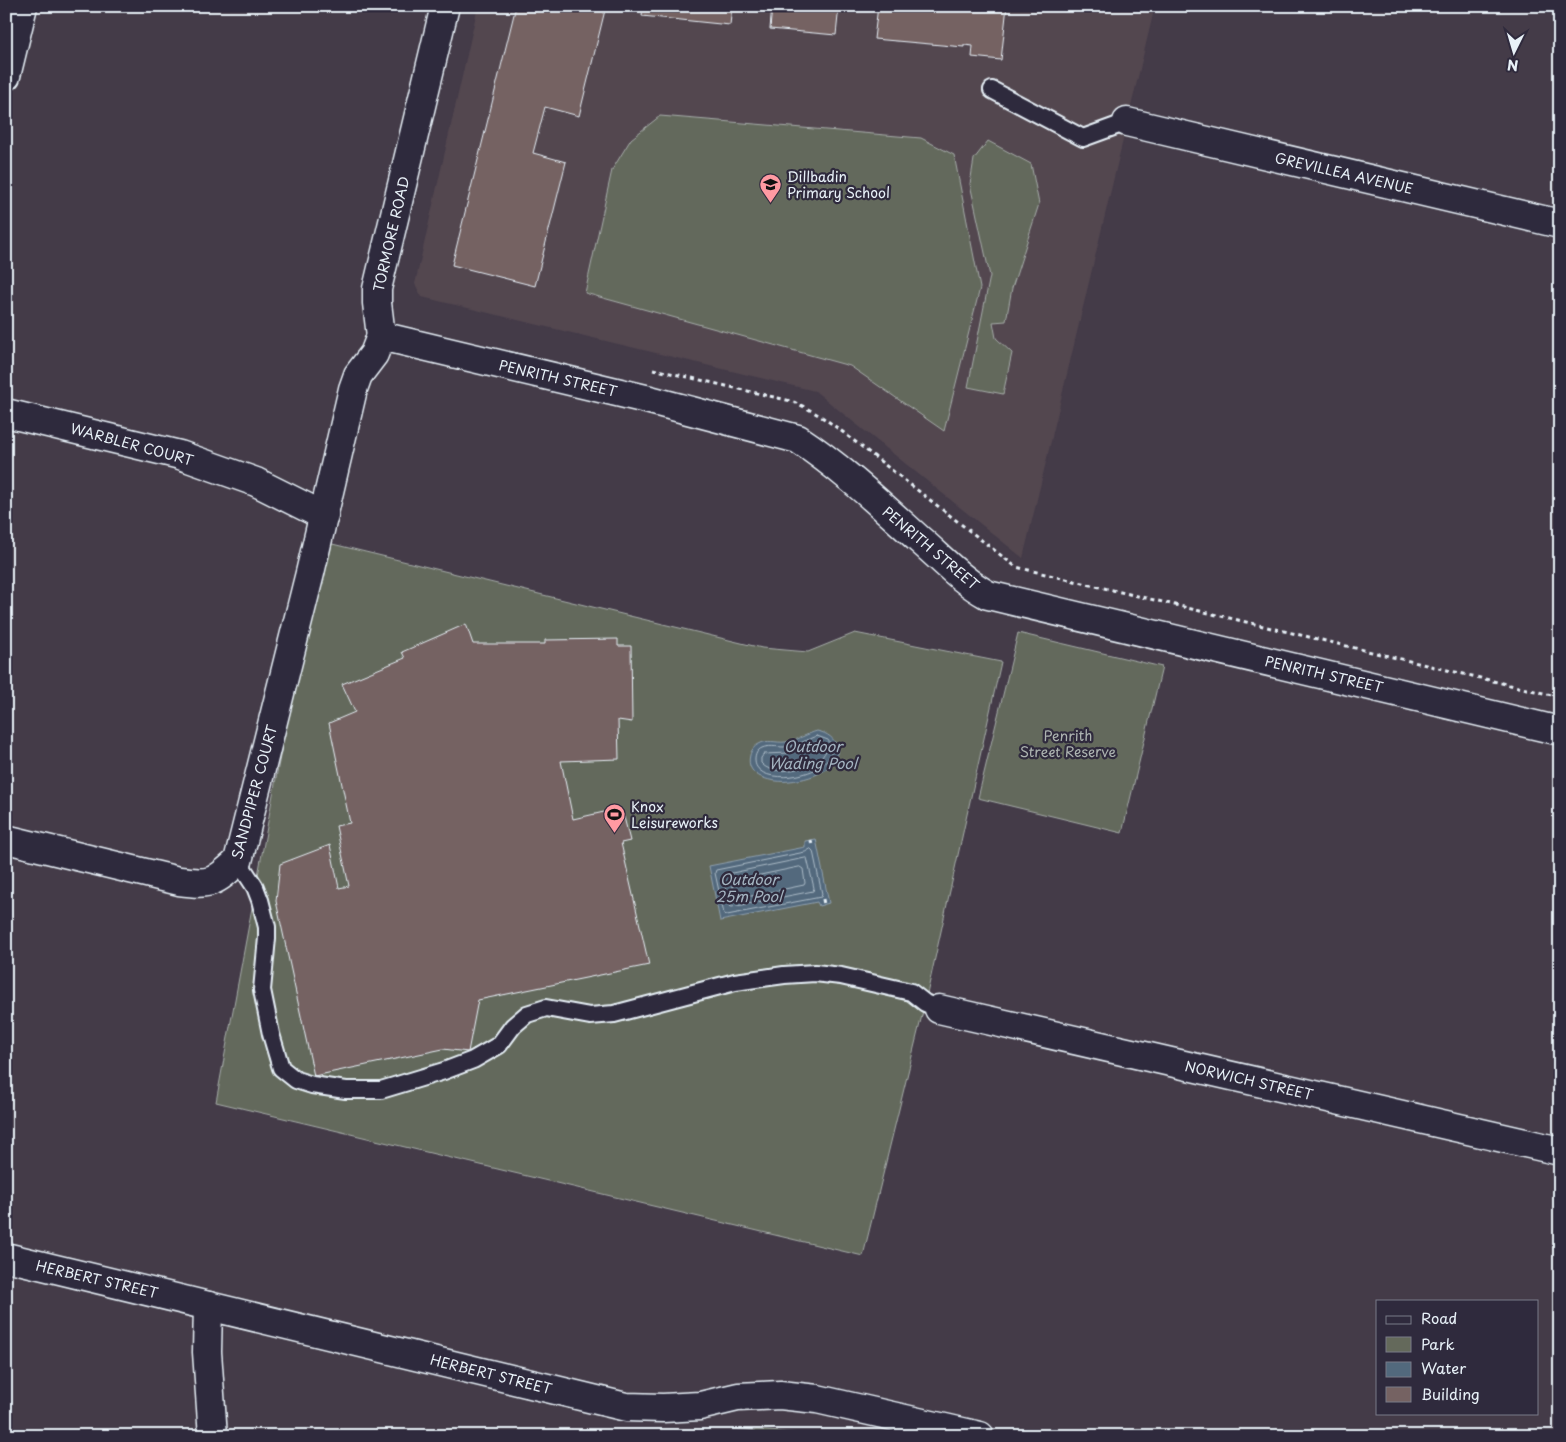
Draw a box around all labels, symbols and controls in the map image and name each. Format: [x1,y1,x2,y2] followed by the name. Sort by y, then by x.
[1488,28,1538,78] north arrow
[1506,55,1519,76] text: N
[1273,147,1415,199] street label: GREVILLEA AVENUE
[787,166,890,203] place label: Dillbadin Primary School
[759,172,783,203] school or university icon: Dillbadin Primary School
[368,174,414,294] street label: TORMORE ROAD
[497,354,620,402] street label: PENRITH STREET
[68,417,196,471] street label: WARBLER COURT
[878,501,984,595] street label: PENRITH STREET
[1263,650,1386,698] street label: PENRITH STREET
[226,722,282,862] street label: SANDPIPER COURT
[1020,725,1117,762] park label: Penrith Street Reserve
[769,734,860,774] water label: Outdoor Wading Pool
[631,796,718,833] place label: Knox Leisureworks
[603,802,627,833] sports icon: Knox Leisureworks
[716,867,785,907] water label: Outdoor 25m Pool
[1183,1055,1316,1105] street label: NORWICH STREET
[34,1255,161,1303] street label: HERBERT STREET
[1376,1300,1538,1414] legend
[1421,1306,1457,1329] text: Road
[1421,1332,1455,1355] text: Park
[428,1349,554,1399] street label: HERBERT STREET
[1421,1356,1466,1379] text: Water
[1421,1382,1480,1405] text: Building

